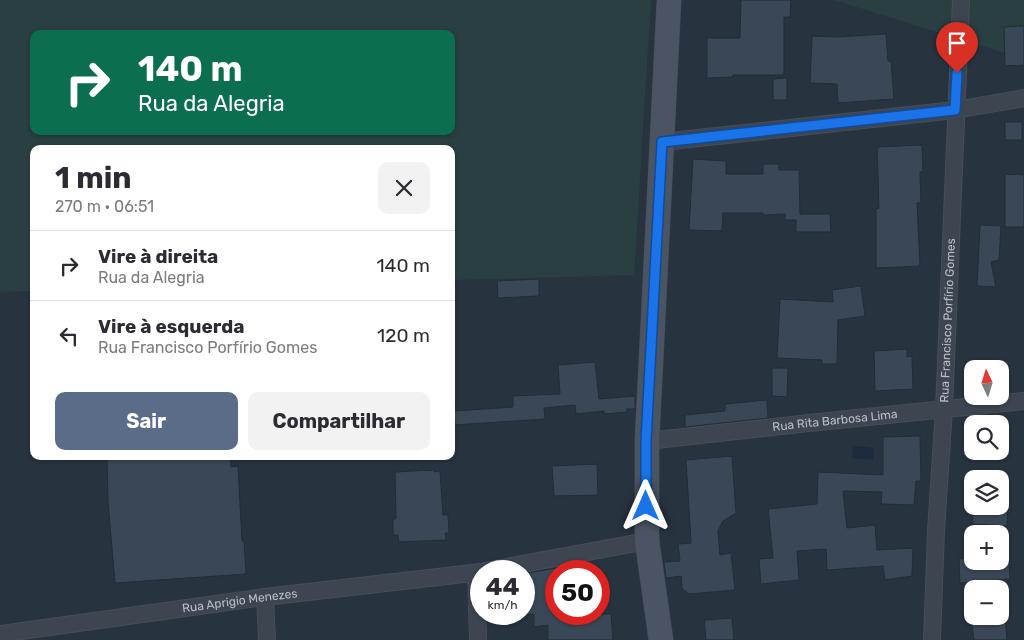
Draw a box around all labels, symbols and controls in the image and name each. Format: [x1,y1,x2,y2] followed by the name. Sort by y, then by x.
[936,22,978,73] pin
[943,29,971,57] icon: arrive
[138,48,243,90] text: 140 m
[55,50,120,115] icon: right
[138,90,285,117] text: Rua da Alegria
[55,160,132,196] text: 1 min
[378,162,430,214] button: close
[55,197,154,216] text: 270 m · 06:51
[937,238,958,403] street label: Rua Francisco Porfírio Gomes
[98,245,218,268] text: Vire à direita
[55,252,83,280] icon: right
[376,254,430,277] text: 140 m
[98,268,205,287] text: Rua da Alegria
[98,315,245,338] text: Vire à esquerda
[55,322,83,350] icon: left
[377,324,430,347] text: 120 m
[98,338,317,357] text: Rua Francisco Porfírio Gomes
[964,360,1009,405] north arrow
[964,360,1009,625] map controls
[55,392,238,450] button: Sair
[248,392,430,450] button: Compartilhar
[772,407,898,434] street label: Rua Rita Barbosa Lima
[964,415,1009,460] button: search
[964,470,1009,515] button: layers
[619,479,671,531] position arrow
[964,525,1009,570] button: +
[545,560,610,625] speed limit sign: 50
[485,572,520,601] text: 44
[964,580,1009,625] button: −
[181,586,298,615] street label: Rua Aprigio Menezes
[488,598,517,612] text: km/h

